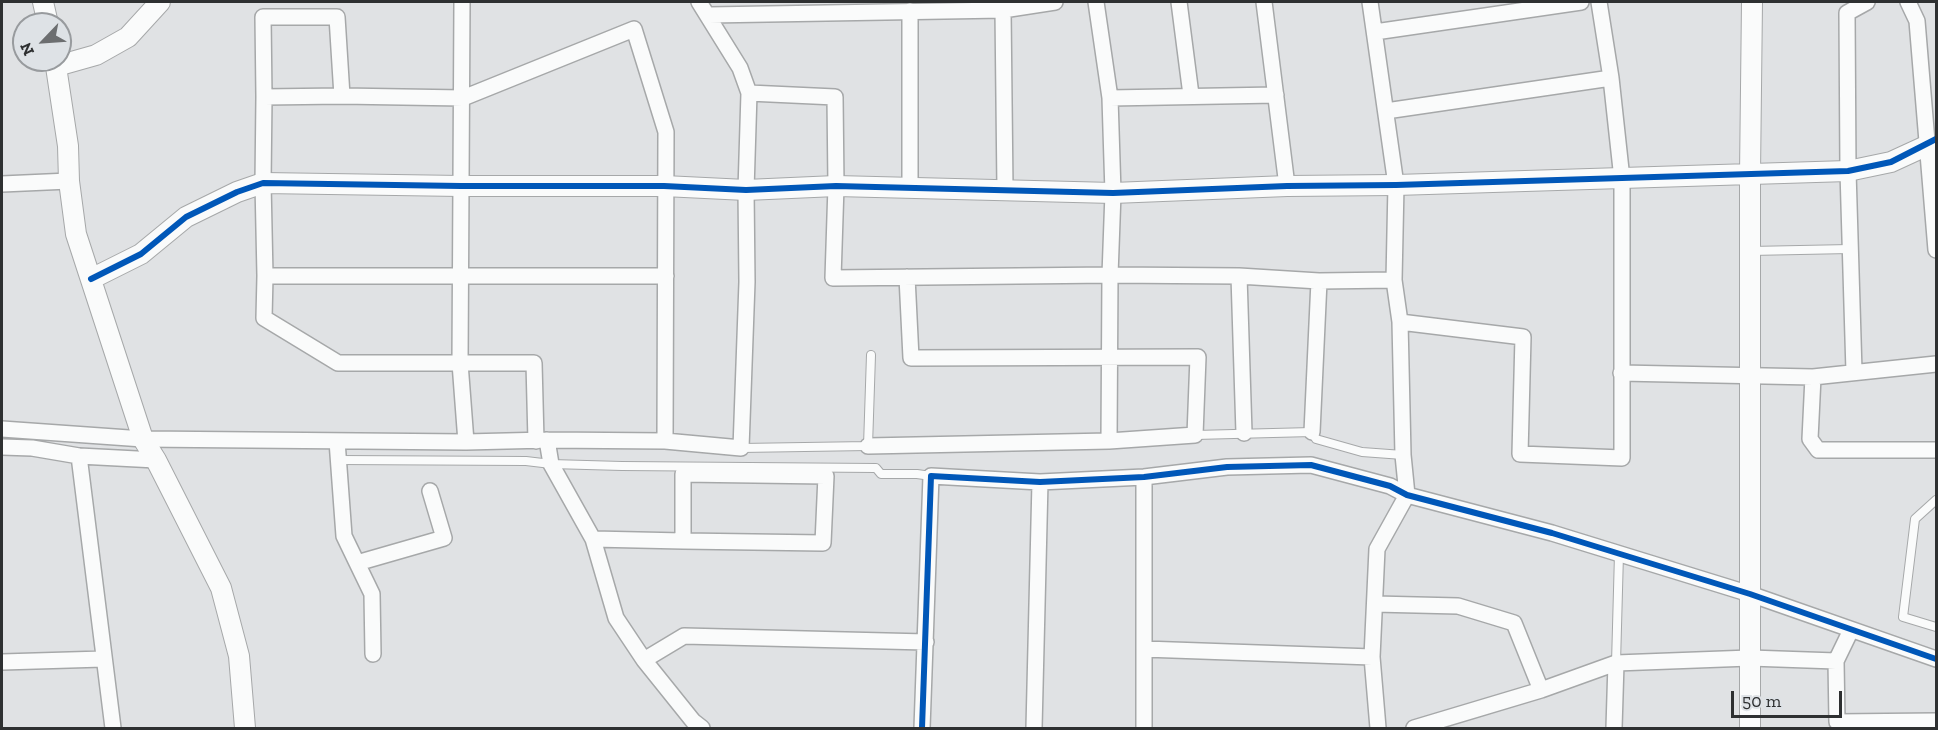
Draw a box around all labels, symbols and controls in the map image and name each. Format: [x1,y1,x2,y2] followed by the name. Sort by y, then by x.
[12,12,72,72] north arrow
[16,39,38,59] text: N
[1734,679,1845,717] scale bar
[1742,690,1781,712] text: 50 m

